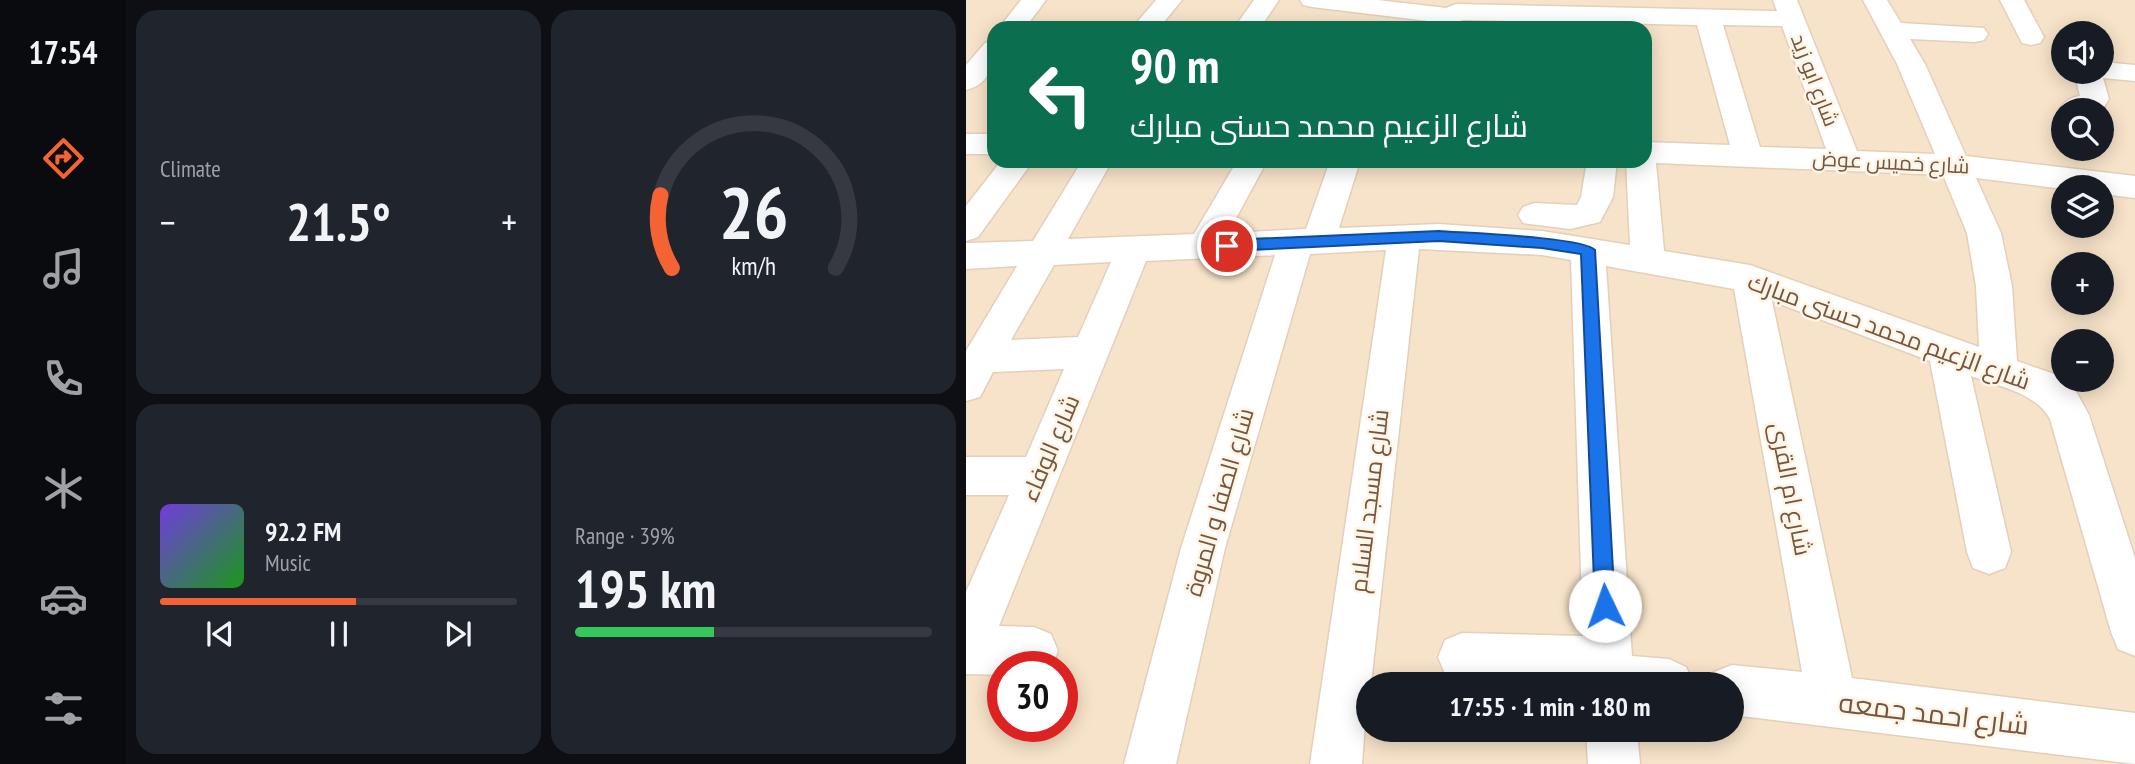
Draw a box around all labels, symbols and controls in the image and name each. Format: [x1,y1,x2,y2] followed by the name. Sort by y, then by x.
[2051,21,2114,392] map controls
[2051,21,2114,84] button: sound
[1784,30,1845,130] street label: شارع ابو زيد
[28,31,98,73] text: 17:54
[1130,33,1219,97] text: 90 m
[1015,49,1106,140] icon: left
[2051,98,2114,161] button: search
[1130,104,1528,146] text: شارع الزعيم محمد حسنى مبارك
[39,134,88,183] icon: directions
[1812,144,1970,181] street label: شارع خميس عوض
[160,154,221,183] text: Climate
[719,164,788,258] text: 26
[2051,175,2114,238] button: layers
[286,188,391,255] text: 21.5°
[160,197,176,246] text: −
[501,197,517,246] text: +
[1197,216,1257,276] pin
[1208,227,1246,265] icon: arrive
[39,244,88,293] icon: music
[731,250,776,282] text: km/h
[2051,252,2114,315] button: +
[1743,265,2035,398] street label: شارع الزعيم محمد حسنى مبارك
[2051,329,2114,392] button: −
[39,354,88,403] icon: phone
[1014,390,1087,507] street label: شارع الوفاء
[1177,404,1262,600] street label: شارع الصفا و المروة
[1342,407,1397,595] street label: شارع مسجد السلام
[1762,420,1819,559] street label: شارع ام القرى
[39,464,88,513] icon: climate
[265,515,341,548] text: 92.2 FM
[575,521,675,550] text: Range · 39%
[265,548,311,577] text: Music
[575,555,716,622] text: 195 km
[1568,569,1642,643] position arrow
[39,574,88,623] icon: car
[201,615,239,653] icon: previous
[320,615,358,653] icon: pause
[439,615,477,653] icon: next
[987,651,1078,742] speed limit sign: 30
[1837,683,2031,744] street label: شارع احمد جمعه
[39,684,88,733] icon: filters
[1450,690,1650,723] text: 17:55 · 1 min · 180 m

